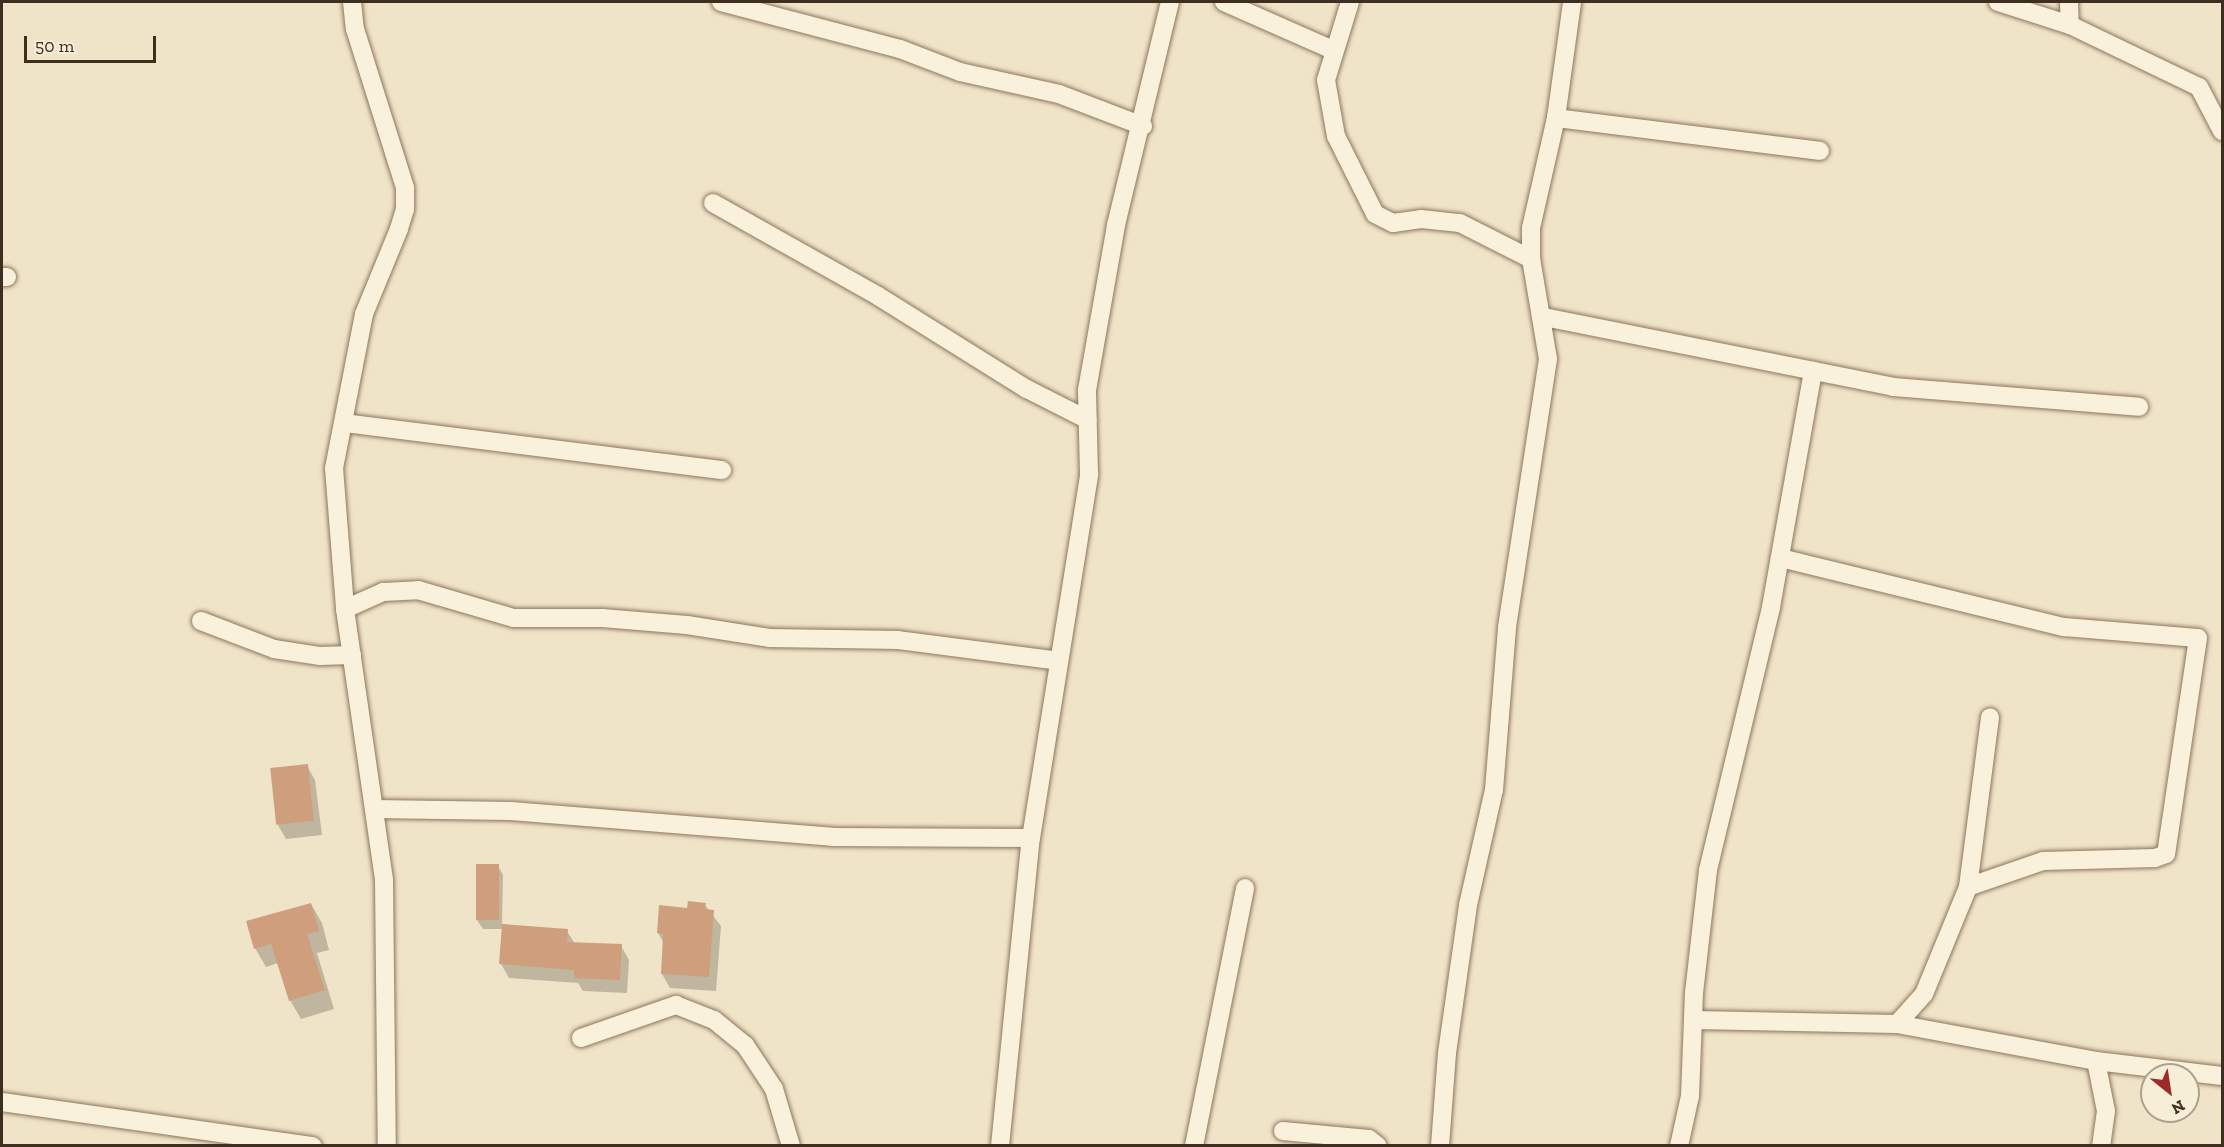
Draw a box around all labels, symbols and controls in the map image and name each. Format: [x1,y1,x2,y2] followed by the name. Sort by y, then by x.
[27,24,159,62] scale bar
[35,35,74,57] text: 50 m
[2140,1063,2200,1123] north arrow
[2168,1096,2188,1119] text: N

